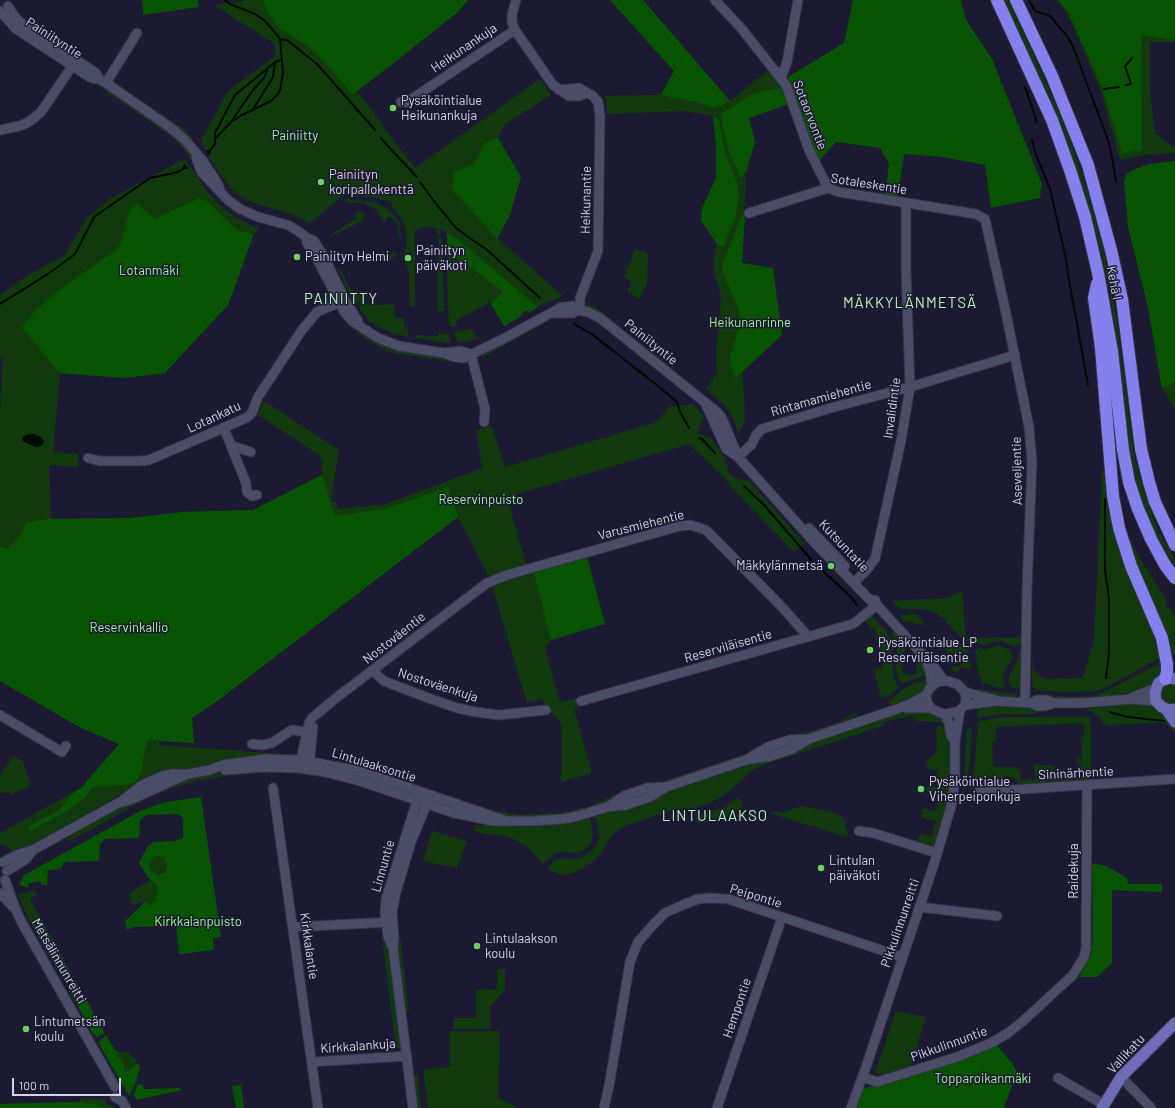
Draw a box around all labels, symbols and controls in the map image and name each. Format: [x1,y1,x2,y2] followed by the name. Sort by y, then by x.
[23,14,85,62] street label: Painiityntie
[428,20,500,76] street label: Heikunankuja
[790,78,830,152] street label: Sotaorvontie
[401,93,482,124] place label: Pysäköintialue Heikunankuja
[388,103,398,113] marker: Pysäköintialue Heikunankuja
[272,128,318,144] park label: Painiitty
[578,166,594,234] street label: Heikunantie
[329,167,414,198] place label: Painiityn koripallokenttä
[830,170,908,198] street label: Sotaleskentie
[316,177,326,187] marker: Painiityn koripallokenttä
[416,243,467,274] place label: Painiityn päiväkoti
[305,249,389,265] place label: Painiityn Helmi
[292,252,302,262] marker: Painiityn Helmi
[403,253,413,263] marker: Painiityn päiväkoti
[119,263,179,279] park label: Lotanmäki
[1103,265,1125,301] street label: Kehä I
[304,290,378,308] district label: PAINIITTY
[843,294,977,312] district label: MÄKKYLÄNMETSÄ
[709,315,791,331] park label: Heikunanrinne
[621,316,681,368] street label: Painiityntie
[769,376,873,420] street label: Rintamamiehentie
[880,376,904,440] street label: Invalidintie
[185,398,243,436] street label: Lotankatu
[1009,436,1025,506] street label: Aseveljentie
[439,492,523,508] park label: Reservinpuisto
[596,507,686,543] street label: Varusmiehentie
[816,516,872,576] street label: Kutsuntatie
[736,558,823,574] place label: Mäkkylänmetsä
[826,561,836,571] marker: Mäkkylänmetsä
[360,609,428,667] street label: Nostoväentie
[90,620,168,636] park label: Reservinkallio
[682,626,774,666] street label: Reserviläisentie
[878,635,977,666] place label: Pysäköintialue LP Reserviläisentie
[865,645,875,655] marker: Pysäköintialue LP Reserviläisentie
[396,665,480,705] street label: Nostoväenkuja
[330,745,418,785] street label: Lintulaaksontie
[1038,763,1114,783] street label: Sininärhentie
[929,774,1020,805] place label: Pysäköintialue Viherpeiponkuja
[916,784,926,794] marker: Pysäköintialue Viherpeiponkuja
[662,807,768,825] district label: LINTULAAKSO
[368,838,398,894] street label: Linnuntie
[1066,843,1082,899] street label: Raidekuja
[829,853,880,884] place label: Lintulan päiväkoti
[816,863,826,873] marker: Lintulan päiväkoti
[877,876,923,970] street label: Pikkulinnunreitti
[728,881,784,911] street label: Peipontie
[297,912,321,980] street label: Kirkkalantie
[154,914,242,930] park label: Kirkkalanpuisto
[28,916,90,1006] street label: Metsälinnunreitti
[485,931,557,962] place label: Lintulaakson koulu
[472,941,482,951] marker: Lintulaakson koulu
[719,976,755,1040] street label: Hempontie
[34,1014,106,1045] place label: Lintumetsän koulu
[909,1023,989,1065] street label: Pikkulinnuntie
[21,1024,31,1034] marker: Lintumetsän koulu
[1104,1031,1148,1077] street label: Vallikatu
[320,1036,396,1056] street label: Kirkkalankuja
[14,1070,123,1096] scale bar
[935,1071,1031,1087] park label: Topparoikanmäki
[19,1078,49,1092] text: 100 m

